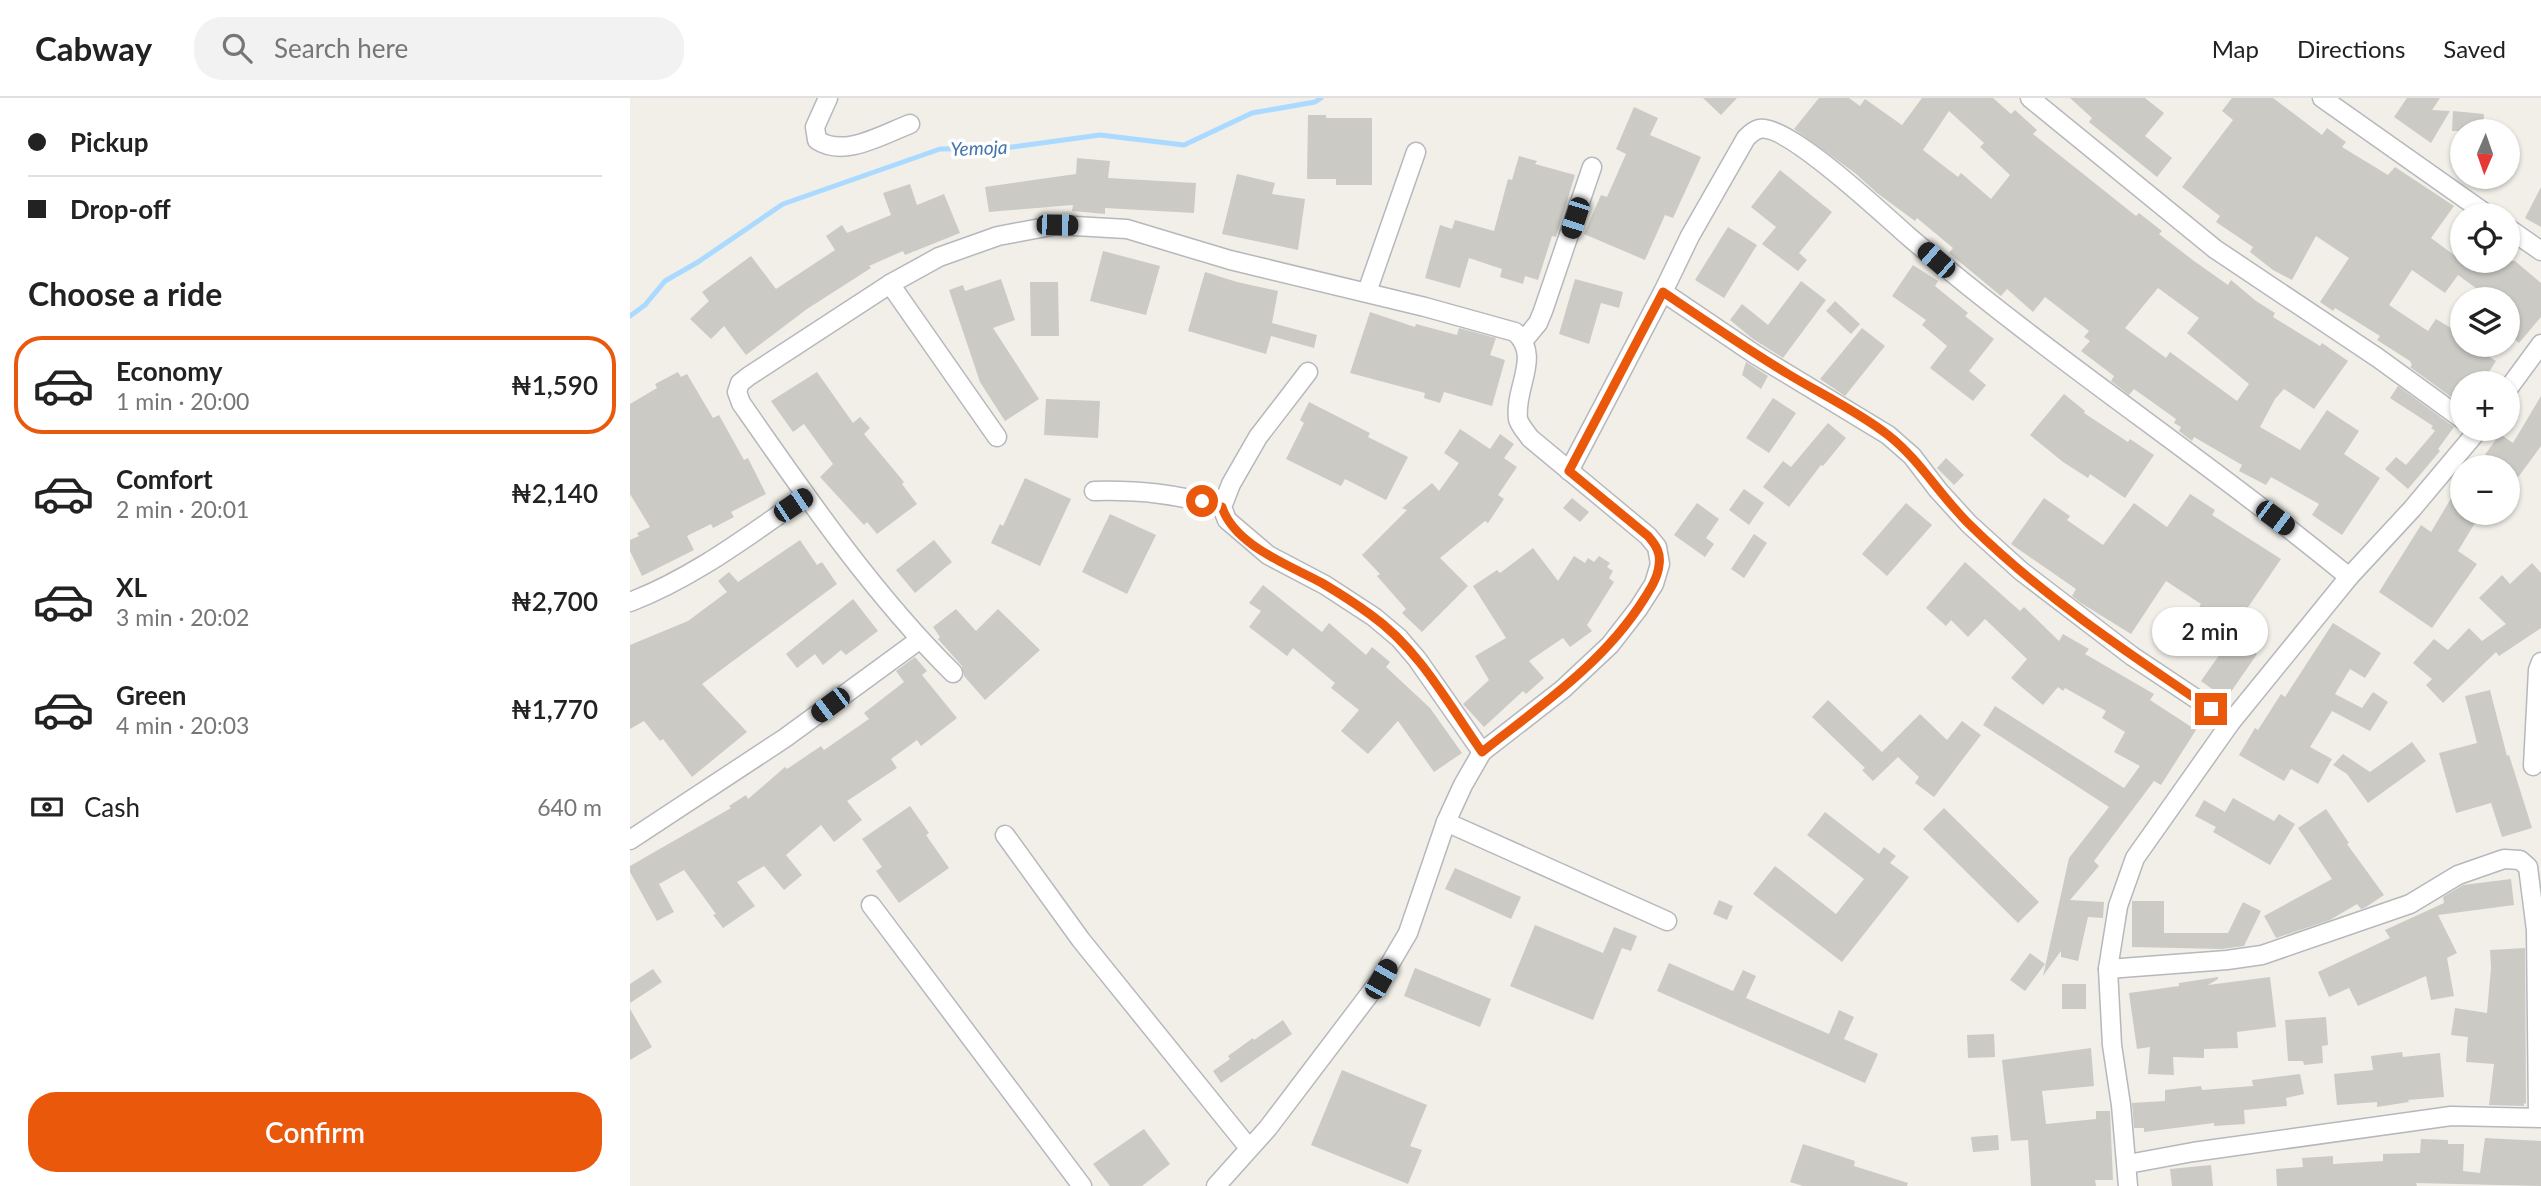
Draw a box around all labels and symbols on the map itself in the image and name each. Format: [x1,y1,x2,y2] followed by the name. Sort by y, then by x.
[2450,119,2520,189] north arrow
[950,135,1008,160] water label: Yemoja
[1559,195,1592,241] car
[1036,214,1079,236] car
[1914,238,1959,282] car
[770,485,817,525] car
[1186,485,1218,517] route start
[2252,497,2299,539] car
[2153,608,2269,656] callout: 2 min
[807,684,854,726] car
[2195,693,2227,725] route end
[1362,956,1401,1002] car

